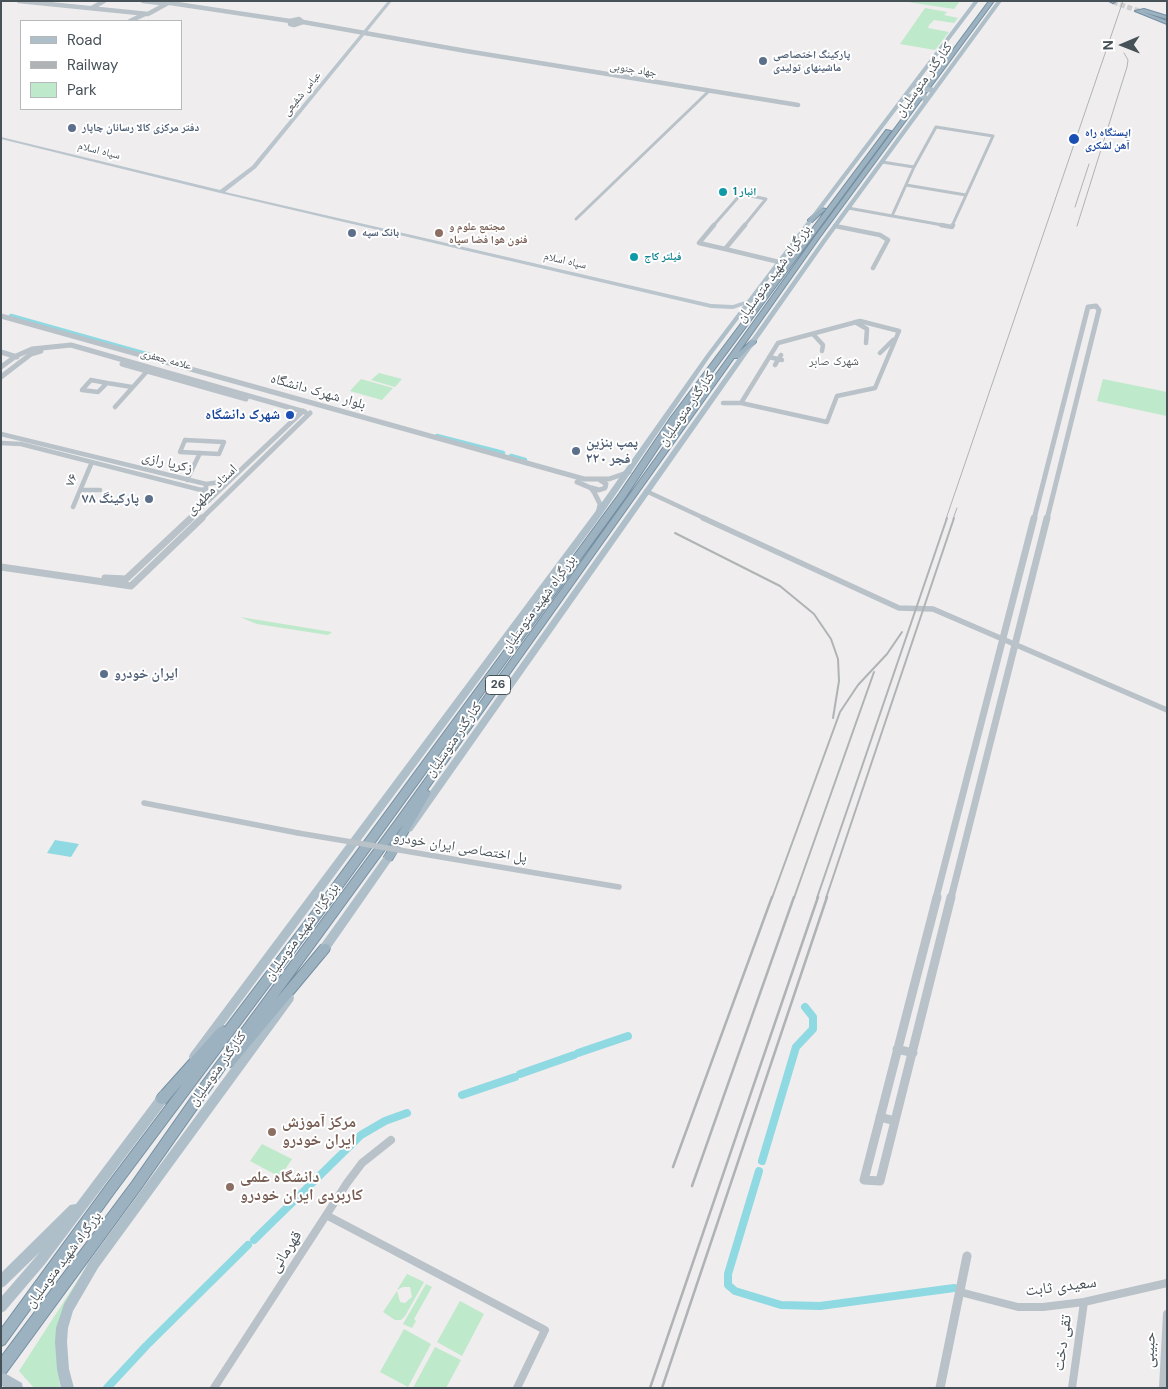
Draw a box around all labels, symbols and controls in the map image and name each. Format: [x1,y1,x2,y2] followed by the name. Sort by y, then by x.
[20,20,182,110] legend
[1098,20,1148,70] north arrow
[67,30,102,50] text: Road
[891,40,957,120] street label: کنارگذر متوسلیان
[1099,40,1117,51] text: N
[773,48,850,74] place label: پارکینگ اختصاصی ماشینهای تولیدی
[67,55,118,75] text: Railway
[757,55,769,67] marker: پارکینگ اختصاصی ماشینهای تولیدی
[609,60,657,80] street label: جهاد جنوبی
[280,69,324,119] street label: عباس شفیعی
[67,80,97,100] text: Park
[82,121,199,135] place label: دفتر مرکزی کالا رسانان چاپار
[66,122,78,134] marker: دفتر مرکزی کالا رسانان چاپار
[1085,126,1131,152] place label: ایستگاه راه آهن لشکری
[1067,132,1081,146] marker: ایستگاه راه آهن لشکری
[76,139,122,163] street label: سپاه اسلام
[733,185,756,199] place label: انبار 1
[717,186,729,198] marker: انبار 1
[449,220,528,246] place label: مجتمع علوم و فنون هوا فضا سپاه
[733,222,815,326] street label: بزرگراه شهید متوسلیان
[362,226,399,240] place label: بانک سپه
[346,227,358,239] marker: بانک سپه
[433,227,445,239] marker: مجتمع علوم و فنون هوا فضا سپاه
[542,250,588,272] street label: سپاه اسلام
[644,250,681,264] place label: فیلتر کاج
[628,251,640,263] marker: فیلتر کاج
[139,347,193,373] street label: علامه جعفری
[809,355,859,369] district label: شهرک صابر
[655,368,719,450] street label: کنارگذر متوسلیان
[268,370,368,414] street label: بلوار شهرک دانشگاه
[205,407,280,423] place label: شهرک دانشگاه
[284,409,296,421] marker: شهرک دانشگاه
[586,435,638,468] place label: پمپ بنزین ۲۲۰ فجر
[570,445,582,457] marker: پمپ بنزین ۲۲۰ فجر
[140,449,194,477] street label: زکریا رازی
[183,461,241,519] street label: استاد مطهری
[62,471,82,489] street label: ۷۶
[82,491,139,507] place label: پارکینگ ۷۸
[143,493,155,505] marker: پارکینگ ۷۸
[498,552,580,656] street label: بزرگراه شهید متوسلیان
[114,666,178,682] place label: ایران خودرو
[98,668,110,680] marker: ایران خودرو
[486,676,510,694] road number: 26
[422,699,486,781] street label: کنارگذر متوسلیان
[392,829,528,867] street label: پل اختصاصی ایران خودرو
[261,880,343,984] street label: بزرگراه شهید متوسلیان
[185,1029,251,1109] street label: کنارگذر متوسلیان
[282,1113,356,1151] place label: مرکز آموزش ایران خودرو
[266,1126,278,1138] marker: مرکز آموزش ایران خودرو
[240,1168,363,1206] place label: دانشگاه علمی کاربردی ایران خودرو
[224,1181,236,1193] marker: دانشگاه علمی کاربردی ایران خودرو
[22,1208,106,1312] street label: بزرگراه شهید متوسلیان
[265,1227,307,1277] street label: قهرمانی
[1024,1273,1098,1301] street label: سعیدی ثابت
[1050,1314,1076,1372] street label: تقی دخت
[1139,1331,1161,1369] street label: حبیبی

